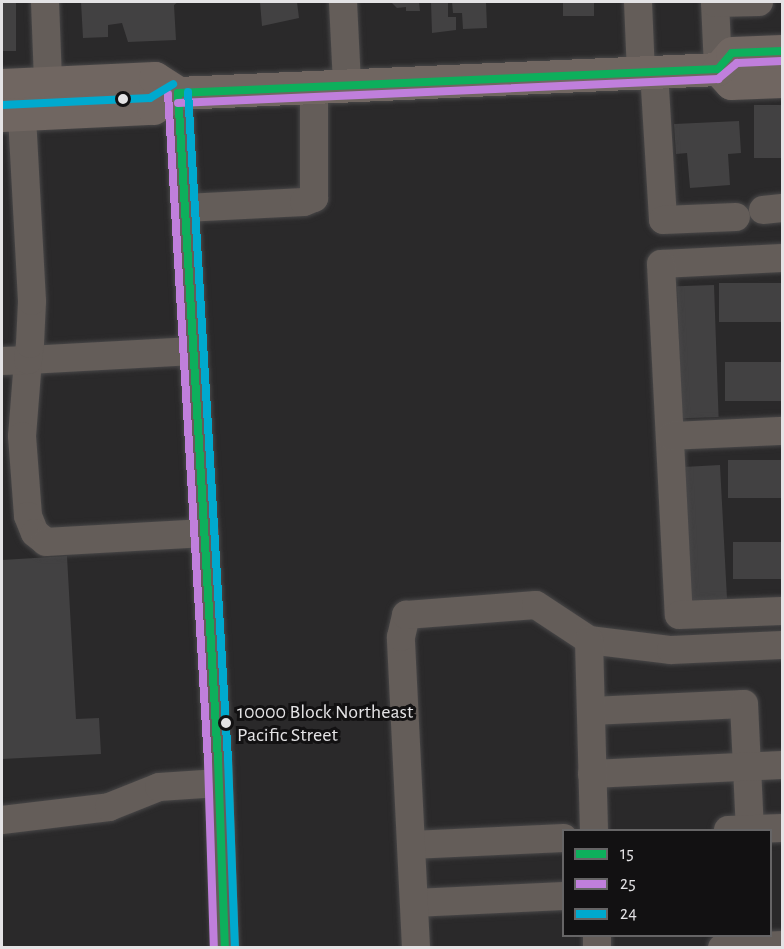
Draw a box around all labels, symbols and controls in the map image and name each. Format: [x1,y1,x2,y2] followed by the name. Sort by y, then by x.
[117,93,129,105] unlabelled marker
[237,700,413,747] place label: 10000 Block Northeast Pacific Street
[220,717,232,729] marker: 10000 Block Northeast Pacific Street
[562,829,772,937] legend
[620,845,634,863] text: 15
[620,875,636,893] text: 25
[620,905,637,923] text: 24

